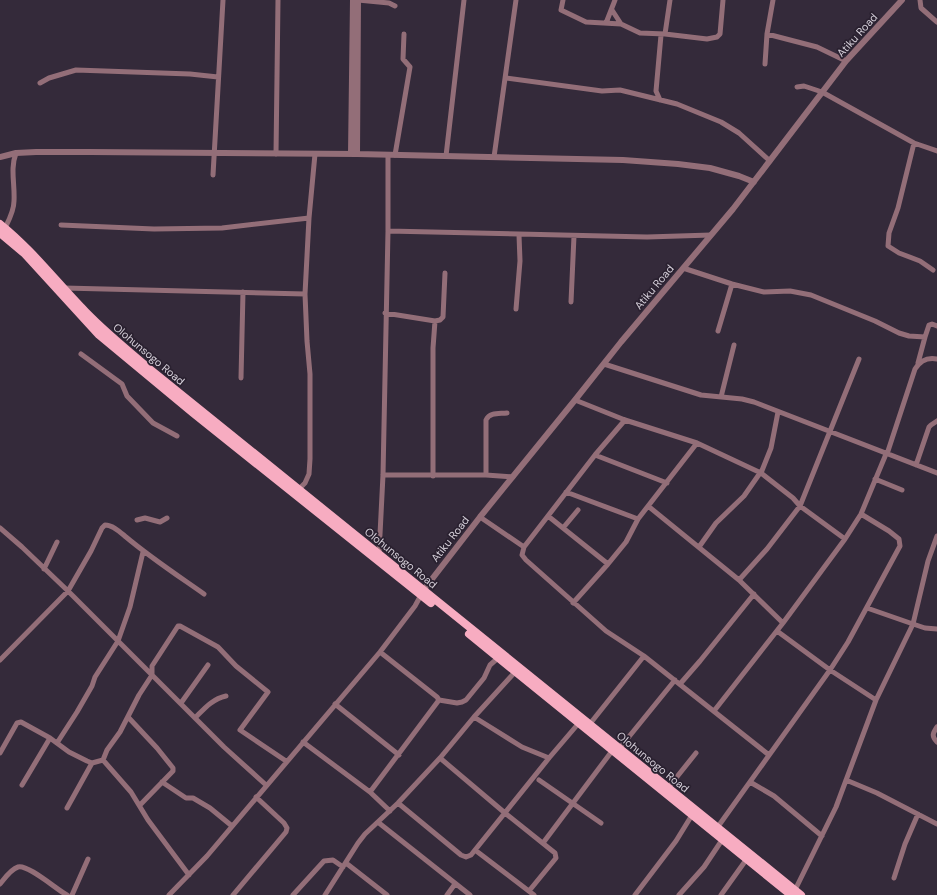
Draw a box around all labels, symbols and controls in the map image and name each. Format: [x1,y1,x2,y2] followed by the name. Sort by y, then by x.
[834,10,880,60] street label: Atiku Road
[631,262,677,312] street label: Atiku Road
[110,320,188,388] street label: Olohunsogo Road
[428,513,472,565] street label: Atiku Road
[362,524,440,592] street label: Olohunsogo Road
[614,728,692,796] street label: Olohunsogo Road

